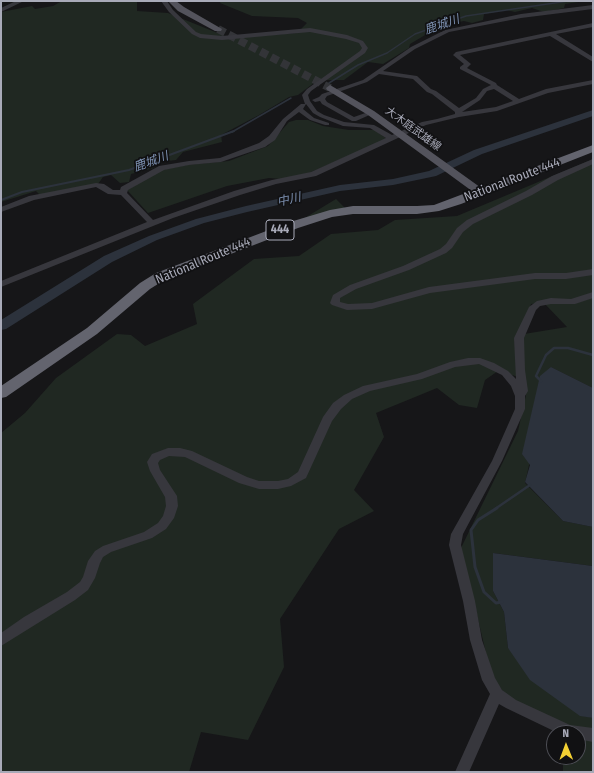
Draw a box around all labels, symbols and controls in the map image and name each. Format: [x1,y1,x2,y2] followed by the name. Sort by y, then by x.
[423,12,461,38] water label: 鹿城川
[382,104,444,154] street label: 大木庭武雄線
[132,149,170,175] water label: 鹿城川
[462,155,562,205] street label: National Route 444
[276,190,302,210] water label: 中川
[266,220,294,240] road number: 444
[153,234,253,288] street label: National Route 444
[546,725,586,765] north arrow
[562,727,569,740] text: N

